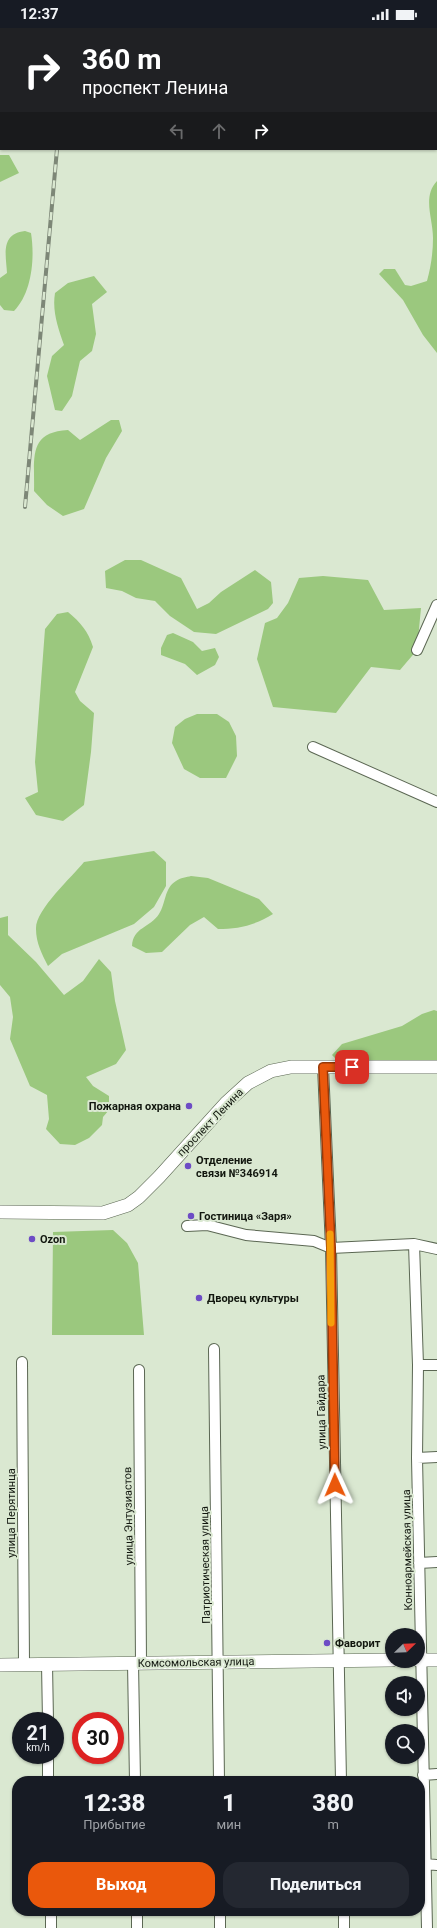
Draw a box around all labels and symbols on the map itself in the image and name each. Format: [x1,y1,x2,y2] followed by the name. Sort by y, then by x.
[335,1050,369,1084] pin
[175,1086,246,1159] street label: проспект Ленина
[89,1100,181,1113] place label: Пожарная охрана
[184,1101,194,1111] marker: Пожарная охрана
[196,1154,278,1180] place label: Отделение связи №346914
[183,1161,193,1171] marker: Отделение связи №346914
[199,1210,292,1223] place label: Гостиница «Заря»
[186,1211,196,1221] marker: Гостиница «Заря»
[40,1233,65,1246] place label: Ozon
[27,1234,37,1244] marker: Ozon
[207,1292,299,1305] place label: Дворец культуры
[194,1293,204,1303] marker: Дворец культуры
[314,1374,329,1450] street label: улица Гайдара
[314,1464,356,1506] position arrow
[121,1467,136,1565] street label: улица Энтузиастов
[5,1468,18,1558] street label: улица Перятинца
[400,1489,415,1611] street label: Конноармейская улица
[198,1506,213,1624] street label: Патриотическая улица
[385,1628,425,1668] north arrow
[335,1637,381,1650] place label: Фаворит
[322,1638,332,1648] marker: Фаворит
[138,1655,254,1670] street label: Комсомольская улица
[72,1712,124,1764] speed limit sign: 30

